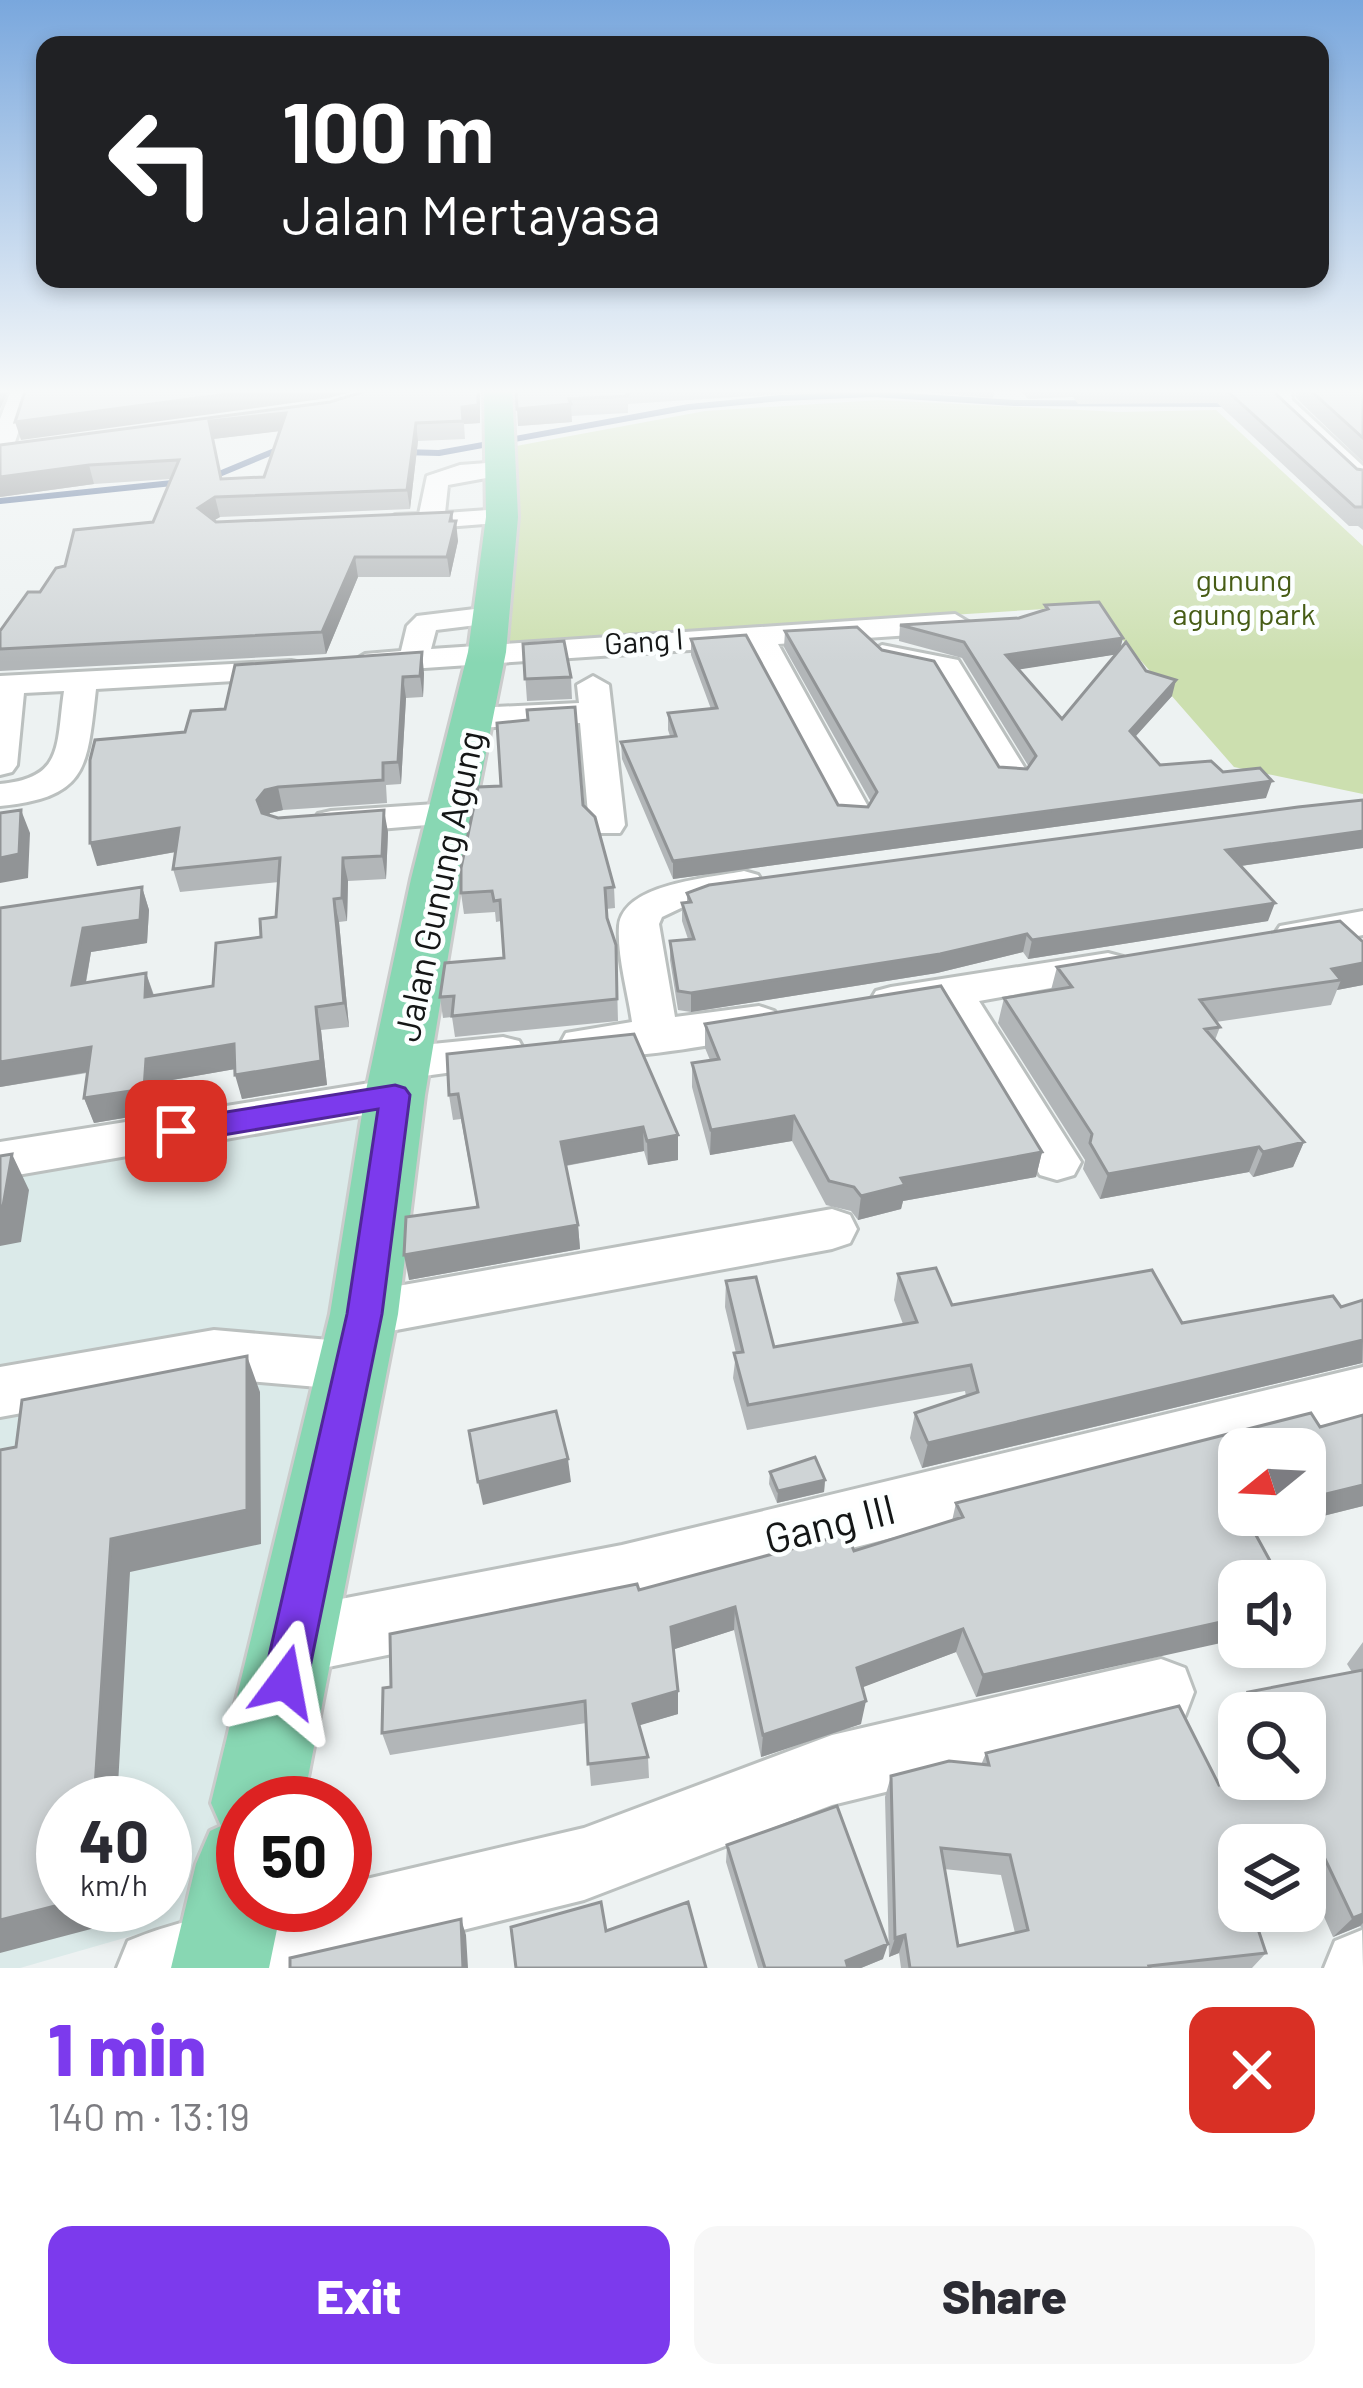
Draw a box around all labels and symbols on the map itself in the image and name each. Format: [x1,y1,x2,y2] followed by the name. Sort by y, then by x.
[1172,561,1316,631] park label: gunung agung park
[603,619,685,661] street label: Gang I
[384,726,491,1045] street label: Jalan Gunung Agung
[125,1080,227,1182] pin
[1218,1428,1326,1536] north arrow
[759,1482,900,1563] street label: Gang III
[222,1619,348,1745] position arrow
[216,1776,372,1932] speed limit sign: 50

